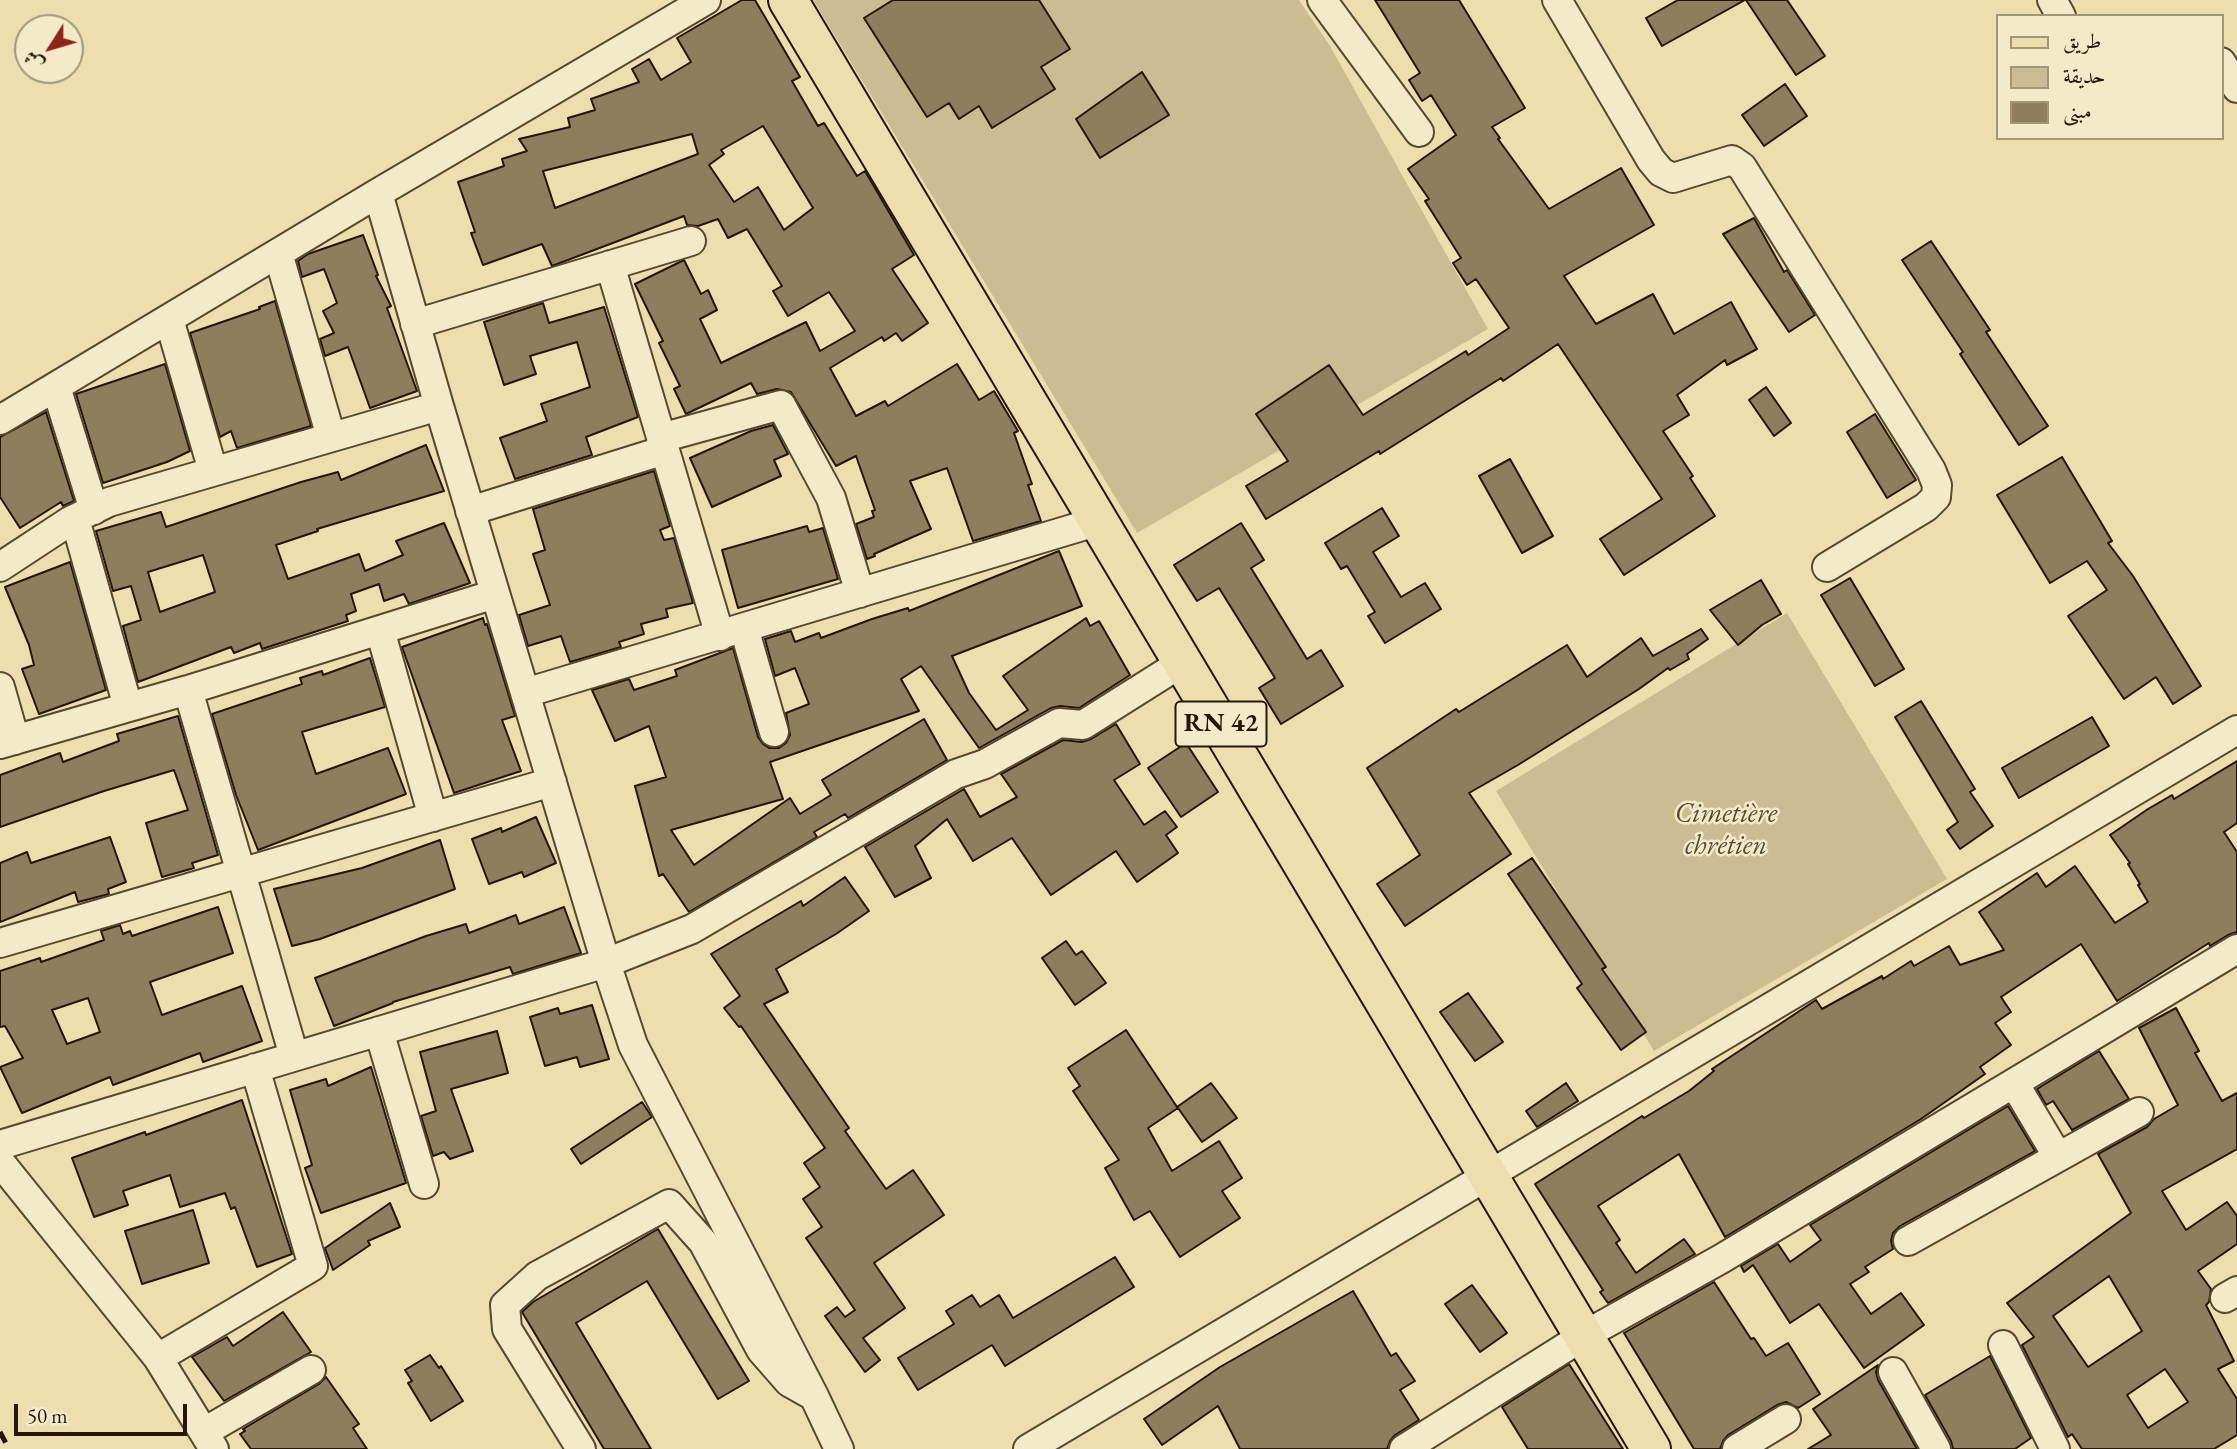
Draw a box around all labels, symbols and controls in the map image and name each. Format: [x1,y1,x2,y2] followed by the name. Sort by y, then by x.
[14,14,84,84] north arrow
[1996,14,2223,140] legend
[2063,27,2101,54] text: طريق
[18,46,49,76] text: ش
[2063,62,2106,89] text: حديقة
[2063,97,2092,124] text: مبنى
[1176,702,1266,746] road number: RN 42
[1675,797,1777,863] park label: Cimetière chrétien
[18,1390,191,1434] scale bar
[27,1402,68,1429] text: 50 m

